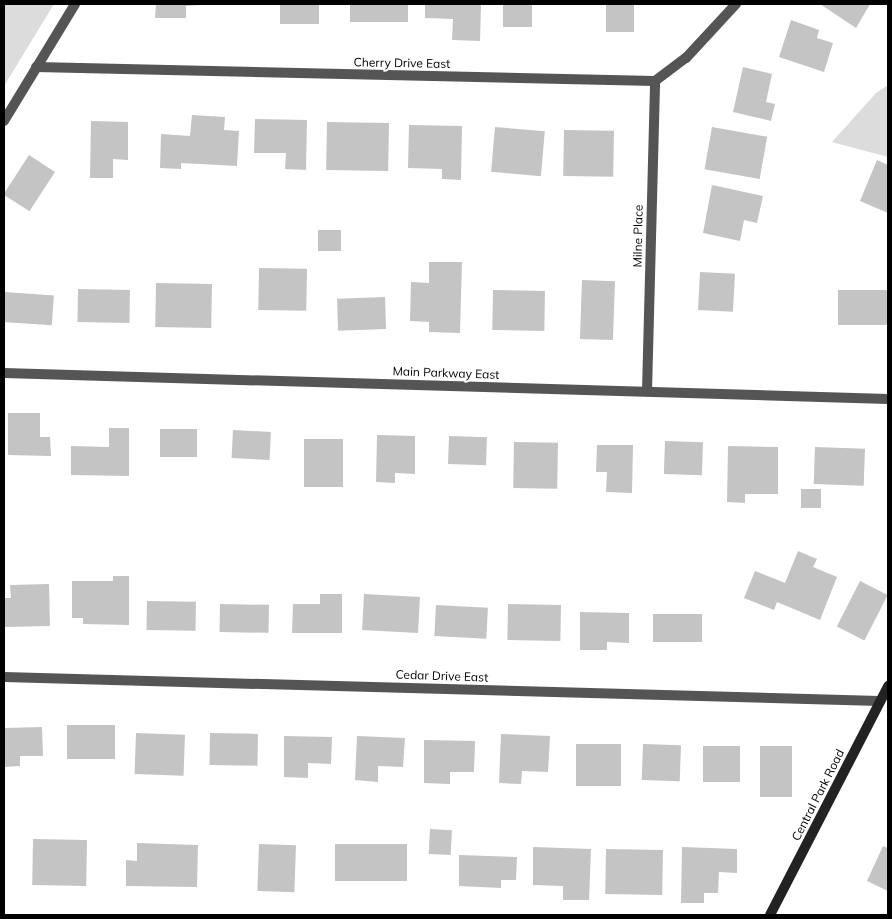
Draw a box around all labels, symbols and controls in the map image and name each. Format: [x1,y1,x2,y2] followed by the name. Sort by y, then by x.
[354,55,450,71] street label: Cherry Drive East
[630,204,646,268] street label: Milne Place
[392,364,500,382] street label: Main Parkway East
[395,667,489,685] street label: Cedar Drive East
[789,747,847,843] street label: Central Park Road

